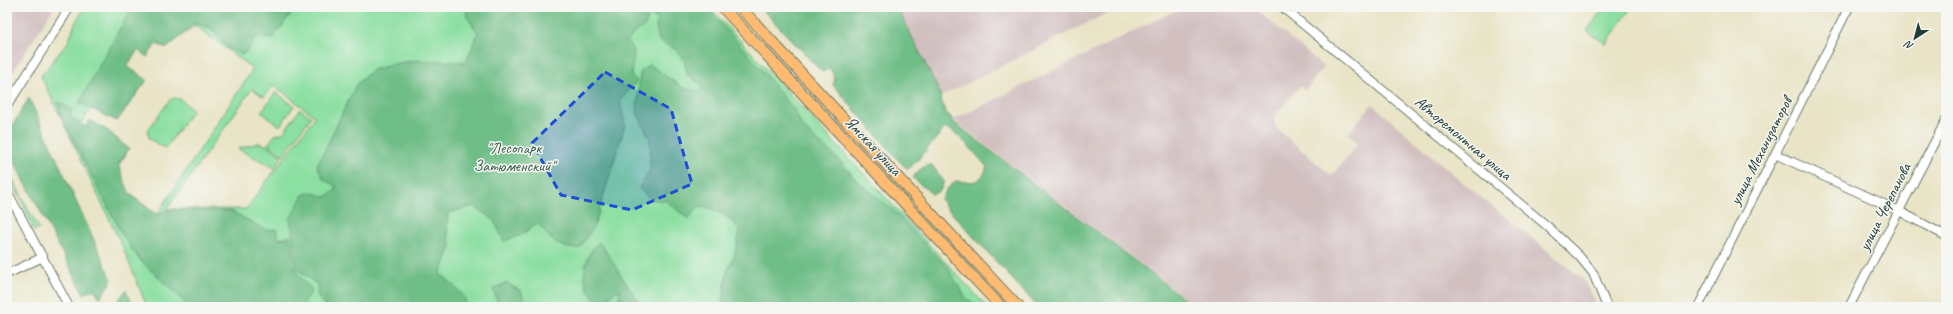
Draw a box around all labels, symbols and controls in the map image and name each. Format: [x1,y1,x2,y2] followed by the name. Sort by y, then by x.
[1895,18,1935,58] north arrow
[1900,37,1916,54] text: N
[1725,91,1798,209] street label: улица Механизаторов
[1410,92,1517,185] street label: Авторемонтная улица
[840,112,907,181] street label: Ямская улица
[474,138,558,176] park label: "Лесопарк Затюменский"
[1854,158,1916,255] street label: улица Черепанова

